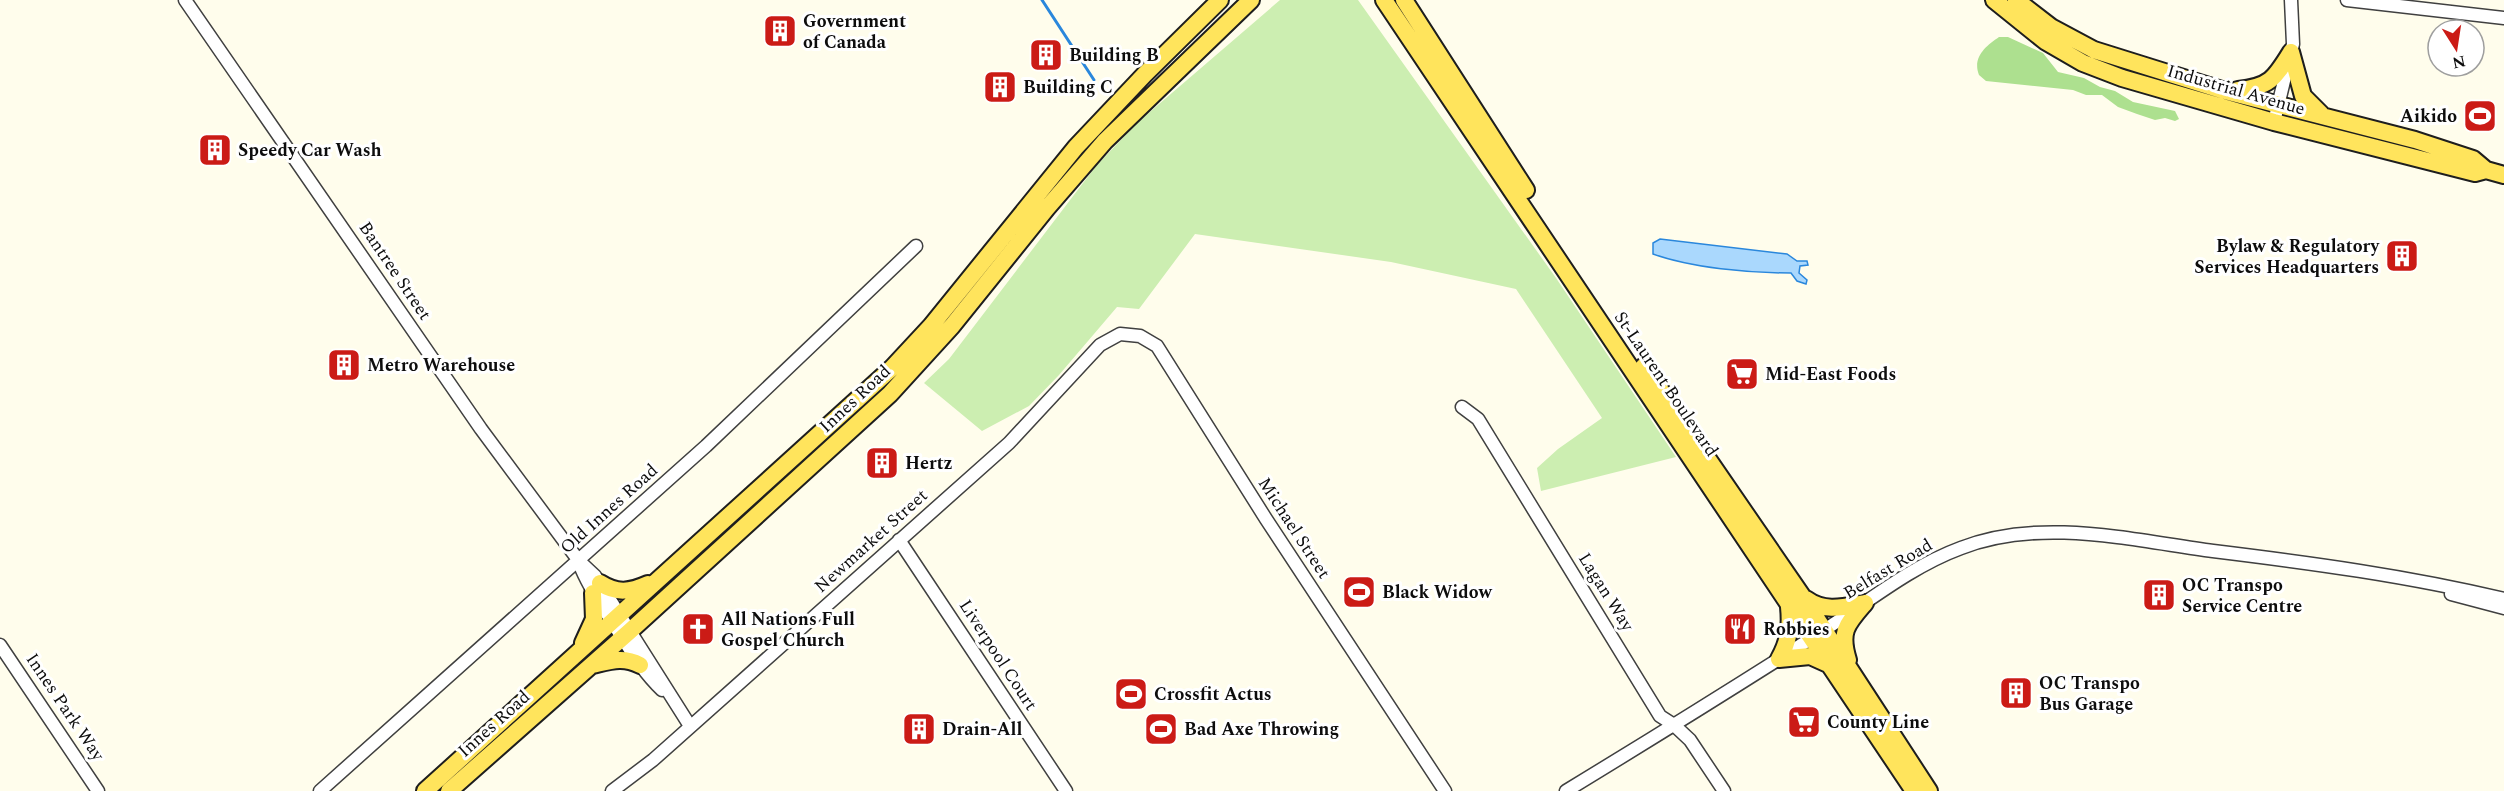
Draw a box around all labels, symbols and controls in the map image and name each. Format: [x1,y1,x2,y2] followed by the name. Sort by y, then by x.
[803,8,906,56] place label: Government of Canada
[762,13,798,49] building icon: Government of Canada
[2426,18,2486,78] north arrow
[1028,37,1064,73] building icon: Building B
[1069,42,1159,69] place label: Building B
[2450,49,2468,75] text: N
[2164,57,2308,123] street label: Industrial Avenue
[982,69,1018,105] building icon: Building C
[1023,74,1113,101] place label: Building C
[2462,98,2498,134] sports icon: Aikido
[2400,103,2457,130] place label: Aikido
[197,132,233,168] building icon: Speedy Car Wash
[238,137,382,164] place label: Speedy Car Wash
[352,216,438,326] street label: Bantree Street
[2194,233,2380,281] place label: Bylaw & Regulatory Services Headquarters
[2384,238,2420,274] building icon: Bylaw & Regulatory Services Headquarters
[1607,306,1725,462] street label: St-Laurent Boulevard
[326,347,362,383] building icon: Metro Warehouse
[367,352,515,379] place label: Metro Warehouse
[1724,356,1760,392] supermarket icon: Mid-East Foods
[813,359,897,439] street label: Innes Road
[1765,361,1896,388] place label: Mid-East Foods
[864,445,900,481] building icon: Hertz
[905,450,953,477] place label: Hertz
[554,458,664,560] street label: Old Innes Road
[1251,472,1337,584] street label: Michael Street
[808,483,934,599] street label: Newmarket Street
[1838,532,1938,606] street label: Belfast Road
[1571,547,1642,638] street label: Lagan Way
[2182,572,2302,620] place label: OC Transpo Service Centre
[1341,574,1377,610] sports icon: Black Widow
[2141,577,2177,613] building icon: OC Transpo Service Centre
[1382,579,1493,606] place label: Black Widow
[952,594,1044,716] street label: Liverpool Court
[721,606,855,654] place label: All Nations Full Gospel Church
[680,611,716,647] church icon: All Nations Full Gospel Church
[1722,611,1758,647] restaurant icon: Robbies
[1763,616,1830,643] place label: Robbies
[19,648,112,768] street label: Innes Park Way
[2039,670,2140,718] place label: OC Transpo Bus Garage
[1998,675,2034,711] building icon: OC Transpo Bus Garage
[1113,676,1149,712] sports icon: Crossfit Actus
[1154,681,1272,708] place label: Crossfit Actus
[452,684,536,764] street label: Innes Road
[1786,704,1822,740] supermarket icon: County Line
[1827,709,1929,736] place label: County Line
[901,711,937,747] building icon: Drain-All
[1143,711,1179,747] sports icon: Bad Axe Throwing
[942,716,1022,743] place label: Drain-All
[1184,716,1339,743] place label: Bad Axe Throwing

